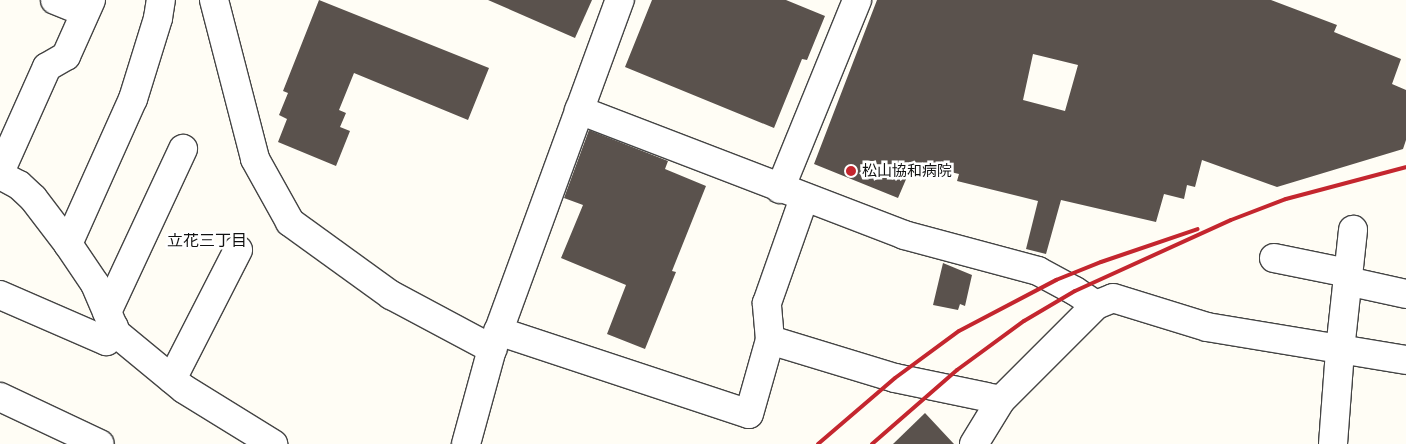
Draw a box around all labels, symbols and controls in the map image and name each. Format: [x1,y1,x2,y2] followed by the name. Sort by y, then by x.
[862,162,952,180] place label: 松山協和病院
[844,164,858,178] marker: 松山協和病院
[167,230,247,250] district label: 立花三丁目

